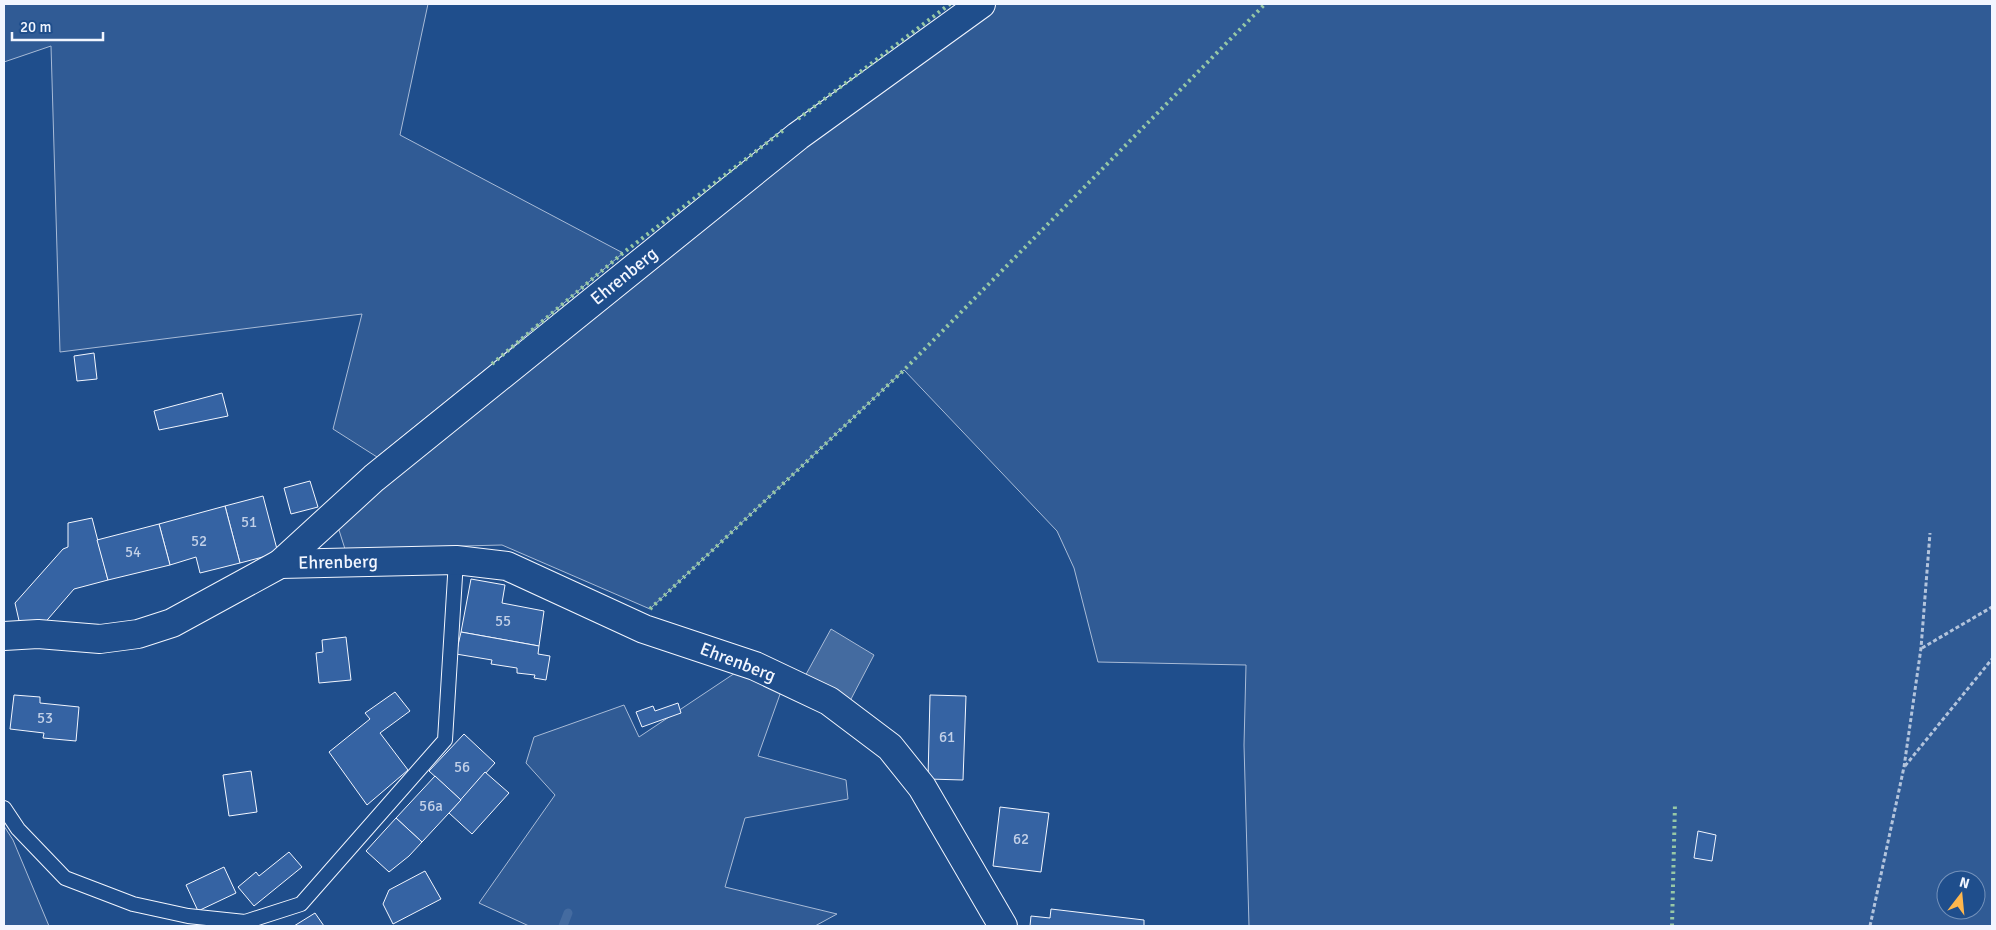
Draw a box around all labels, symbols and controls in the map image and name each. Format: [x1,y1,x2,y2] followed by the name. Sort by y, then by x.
[12,10,104,42] scale bar
[20,18,51,36] text: 20 m
[586,242,662,310] street label: Ehrenberg
[241,513,257,531] house number: 51
[191,532,207,550] house number: 52
[125,543,141,561] house number: 54
[298,550,378,574] street label: Ehrenberg
[495,612,511,630] house number: 55
[697,637,779,687] street label: Ehrenberg
[37,709,53,727] house number: 53
[939,728,955,746] house number: 61
[454,758,470,776] house number: 56
[419,797,443,815] house number: 56a
[1013,830,1029,848] house number: 62
[1936,870,1986,920] north arrow
[1957,873,1971,892] text: N

